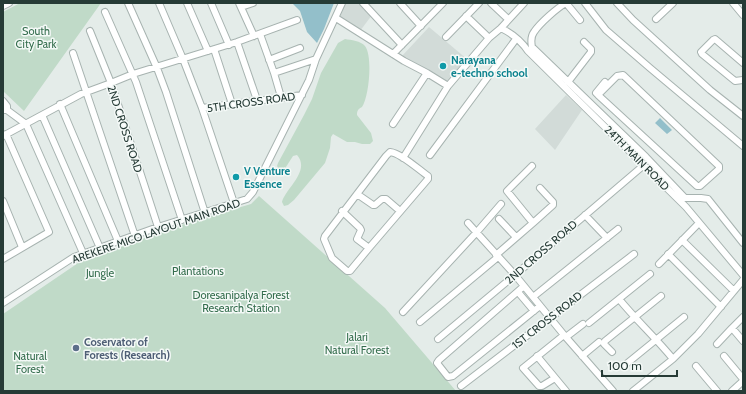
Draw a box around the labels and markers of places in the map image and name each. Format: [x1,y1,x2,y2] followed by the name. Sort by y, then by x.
[451,53,528,80] place label: Narayana e-techno school
[438,61,448,71] marker: Narayana e-techno school
[244,164,291,191] place label: V Venture Essence
[231,172,241,182] marker: V Venture Essence
[84,335,170,362] place label: Coservator of Forests (Research)
[71,343,81,353] marker: Coservator of Forests (Research)

